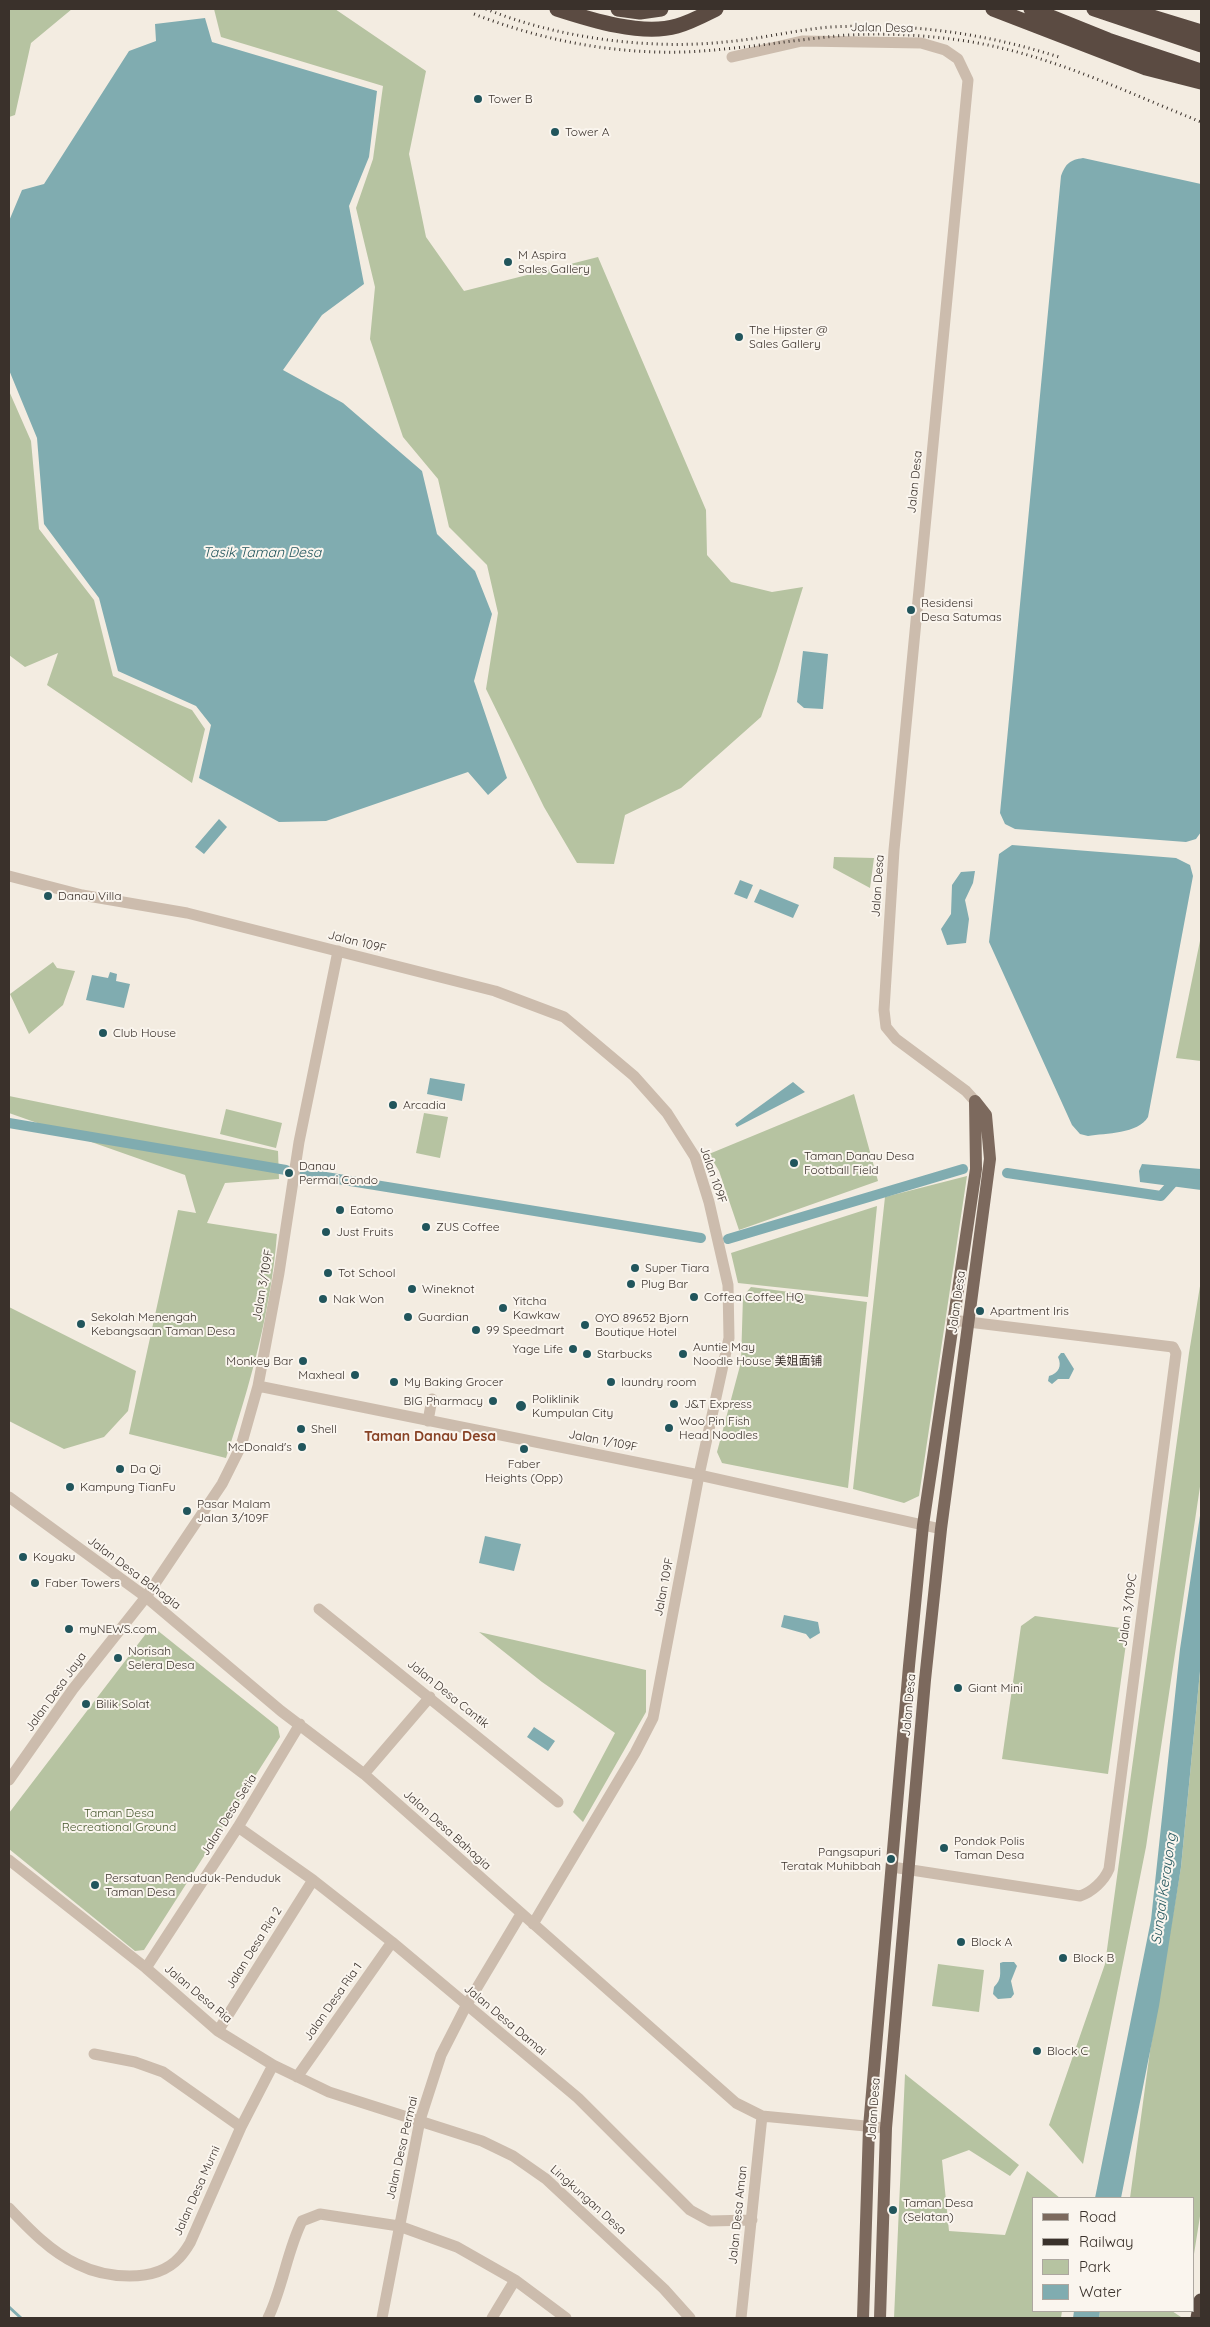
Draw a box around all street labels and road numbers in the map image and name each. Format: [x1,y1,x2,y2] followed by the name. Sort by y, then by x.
[850,20,914,36] street label: Jalan Desa
[905,450,925,514] street label: Jalan Desa
[869,854,887,918] street label: Jalan Desa
[326,928,388,956] street label: Jalan 109F
[697,1145,729,1205] street label: Jalan 109F
[250,1248,276,1322] street label: Jalan 3/109F
[945,1270,969,1334] street label: Jalan Desa
[567,1427,639,1455] street label: Jalan 1/109F
[85,1533,183,1613] street label: Jalan Desa Bahagia
[651,1556,677,1618] street label: Jalan 109F
[1116,1573,1140,1647] street label: Jalan 3/109C
[22,1650,90,1734] street label: Jalan Desa Jaya
[404,1657,492,1731] street label: Jalan Desa Cantik
[899,1673,919,1737] street label: Jalan Desa
[198,1772,260,1858] street label: Jalan Desa Setia
[400,1787,494,1873] street label: Jalan Desa Bahagia
[223,1904,285,1992] street label: Jalan Desa Ria 2
[301,1960,365,2044] street label: Jalan Desa Ria 1
[161,1961,235,2027] street label: Jalan Desa Ria
[461,1981,549,2059] street label: Jalan Desa Damai
[865,2077,883,2141] street label: Jalan Desa
[383,2095,421,2201] street label: Jalan Desa Permai
[171,2144,223,2238] street label: Jalan Desa Murni
[547,2162,629,2238] street label: Lingkungan Desa
[726,2165,750,2265] street label: Jalan Desa Aman

